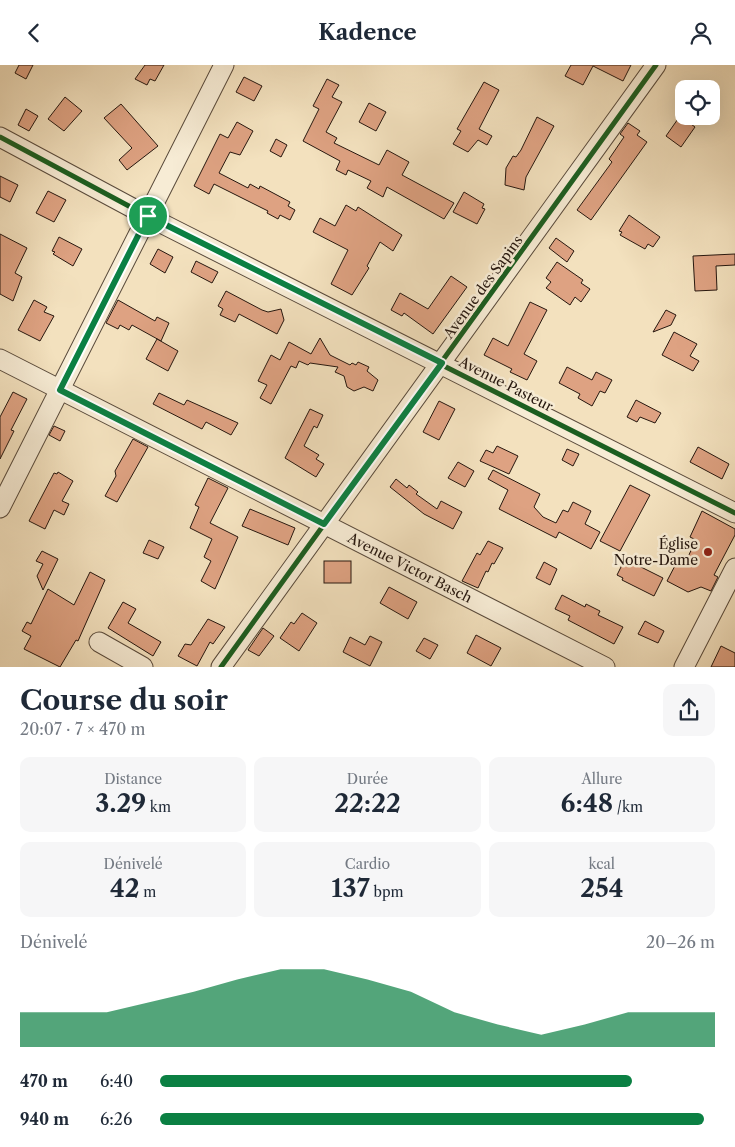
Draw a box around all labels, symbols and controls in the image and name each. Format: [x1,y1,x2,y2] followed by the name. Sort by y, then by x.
[20,19,48,47] icon: back
[318,19,417,46] text: Kadence
[687,19,715,47] icon: person
[675,80,720,125] map controls
[675,80,720,125] button: locate
[127,195,169,237] pin
[134,202,162,230] icon: arrive
[439,232,526,343] street label: Avenue des Sapins
[455,352,556,416] street label: Avenue Pasteur
[344,528,475,607] street label: Avenue Victor Basch
[614,535,698,569] place label: Église Notre-Dame
[702,546,714,558] marker: Église Notre-Dame
[20,683,228,717] text: Course du soir
[663,684,715,736] button: share
[20,719,145,739] text: 20:07 · 7 × 470 m
[104,770,162,788] text: Distance
[347,770,388,788] text: Durée
[581,770,622,788] text: Allure
[95,788,146,819] text: 3.29
[334,788,401,819] text: 22:22
[561,788,613,819] text: 6:48
[146,798,171,816] text: km
[613,798,643,816] text: /km
[104,855,163,873] text: Dénivelé
[345,855,390,873] text: Cardio
[589,855,615,873] text: kcal
[110,873,140,904] text: 42
[331,873,370,904] text: 137
[580,873,624,904] text: 254
[140,883,156,901] text: m
[370,883,404,901] text: bpm
[20,932,88,952] text: Dénivelé
[646,932,715,952] text: 20–26 m
[20,1071,68,1091] text: 470 m
[100,1071,133,1091] text: 6:40
[20,1109,69,1129] text: 940 m
[100,1109,132,1129] text: 6:26

